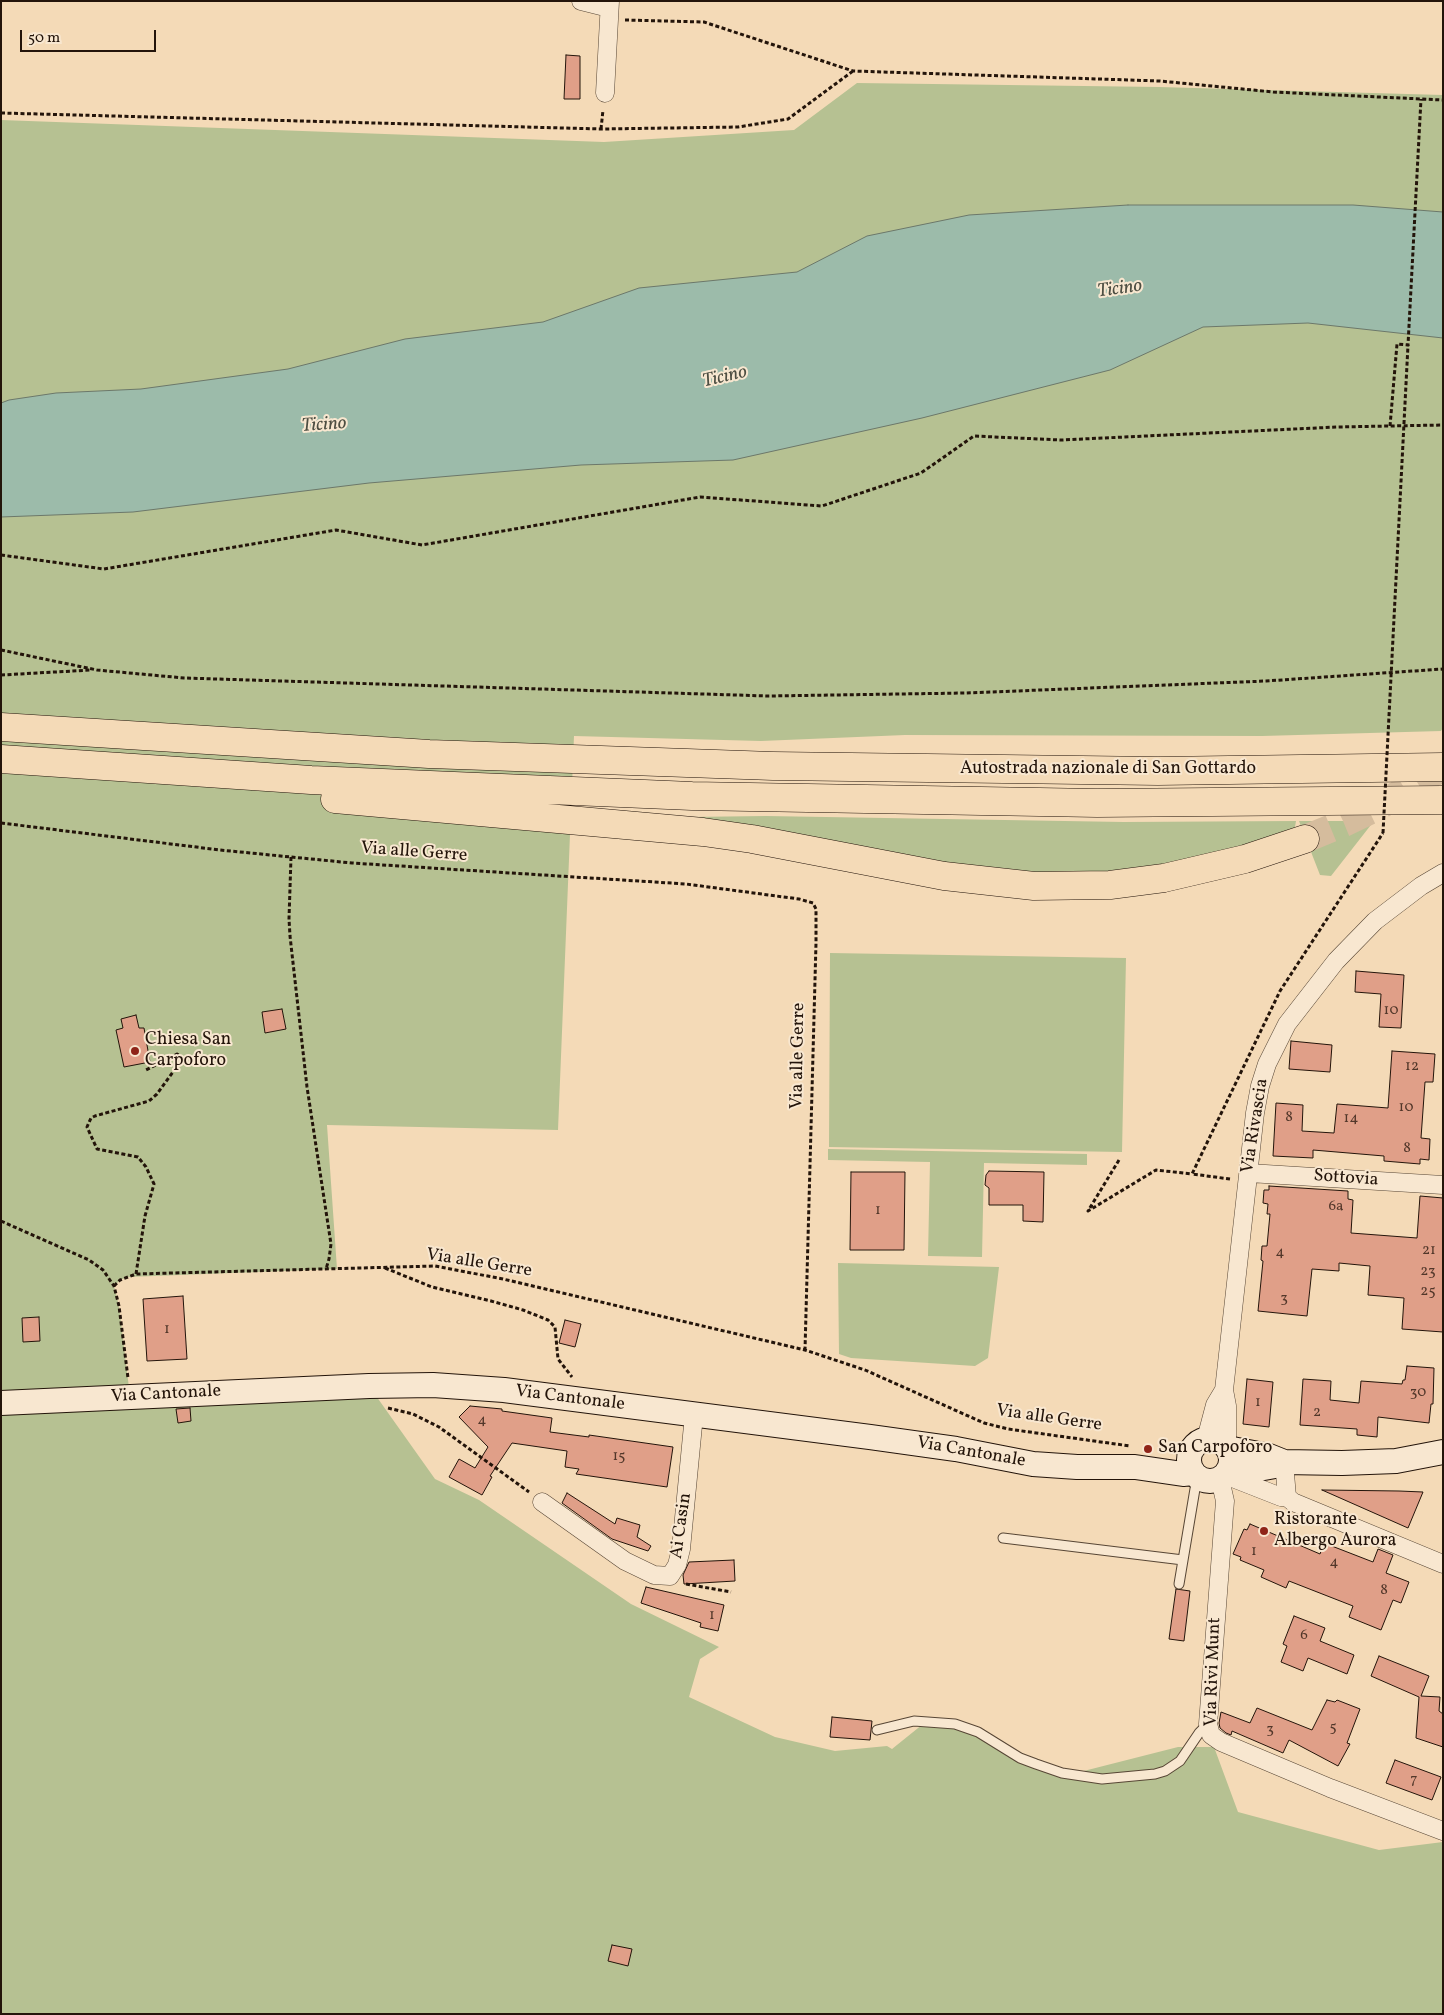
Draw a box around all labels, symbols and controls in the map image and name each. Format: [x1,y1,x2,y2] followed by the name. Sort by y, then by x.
[22,20,159,52] scale bar
[28,28,60,49] text: 50 m
[1096,276,1144,304] water label: Ticino
[701,362,749,394] water label: Ticino
[301,413,347,439] water label: Ticino
[960,759,1256,781] street label: Autostrada nazionale di San Gottardo
[360,839,468,867] street label: Via alle Gerre
[1384,1002,1398,1020] house number: 10
[787,1003,811,1109] street label: Via alle Gerre
[145,1030,231,1072] place label: Chiesa San Carpoforo
[129,1045,141,1057] marker: Chiesa San Carpoforo
[1405,1058,1419,1076] house number: 12
[1238,1077,1274,1175] street label: Via Rivascia
[1399,1099,1413,1117] house number: 10
[1285,1109,1293,1127] house number: 8
[1344,1110,1358,1128] house number: 14
[1403,1140,1411,1158] house number: 8
[1313,1166,1379,1192] street label: Sottovia
[1328,1198,1344,1216] house number: 6a
[875,1202,881,1220] house number: 1
[1422,1242,1436,1260] house number: 21
[1276,1244,1284,1262] house number: 4
[425,1245,533,1283] street label: Via alle Gerre
[1420,1263,1436,1281] house number: 23
[1420,1283,1436,1301] house number: 25
[1280,1290,1288,1308] house number: 3
[164,1321,170,1339] house number: 1
[110,1381,222,1409] street label: Via Cantonale
[514,1382,626,1416] street label: Via Cantonale
[1410,1384,1426,1402] house number: 30
[1255,1394,1261,1412] house number: 1
[995,1401,1103,1437] street label: Via alle Gerre
[1313,1404,1321,1422] house number: 2
[478,1412,486,1430] house number: 4
[915,1433,1027,1473] street label: Via Cantonale
[1158,1438,1272,1460] place label: San Carpoforo
[1142,1443,1154,1455] marker: San Carpoforo
[612,1448,626,1466] house number: 15
[667,1492,697,1560] street label: Ai Casin
[1274,1510,1396,1552] place label: Ristorante Albergo Aurora
[1258,1525,1270,1537] marker: Ristorante Albergo Aurora
[1251,1543,1257,1561] house number: 1
[1330,1554,1338,1572] house number: 4
[1380,1582,1388,1600] house number: 8
[709,1607,715,1625] house number: 1
[1201,1617,1227,1727] street label: Via Rivi Munt
[1300,1627,1308,1645] house number: 6
[1329,1719,1337,1737] house number: 5
[1266,1721,1274,1739] house number: 3
[1410,1771,1418,1789] house number: 7

